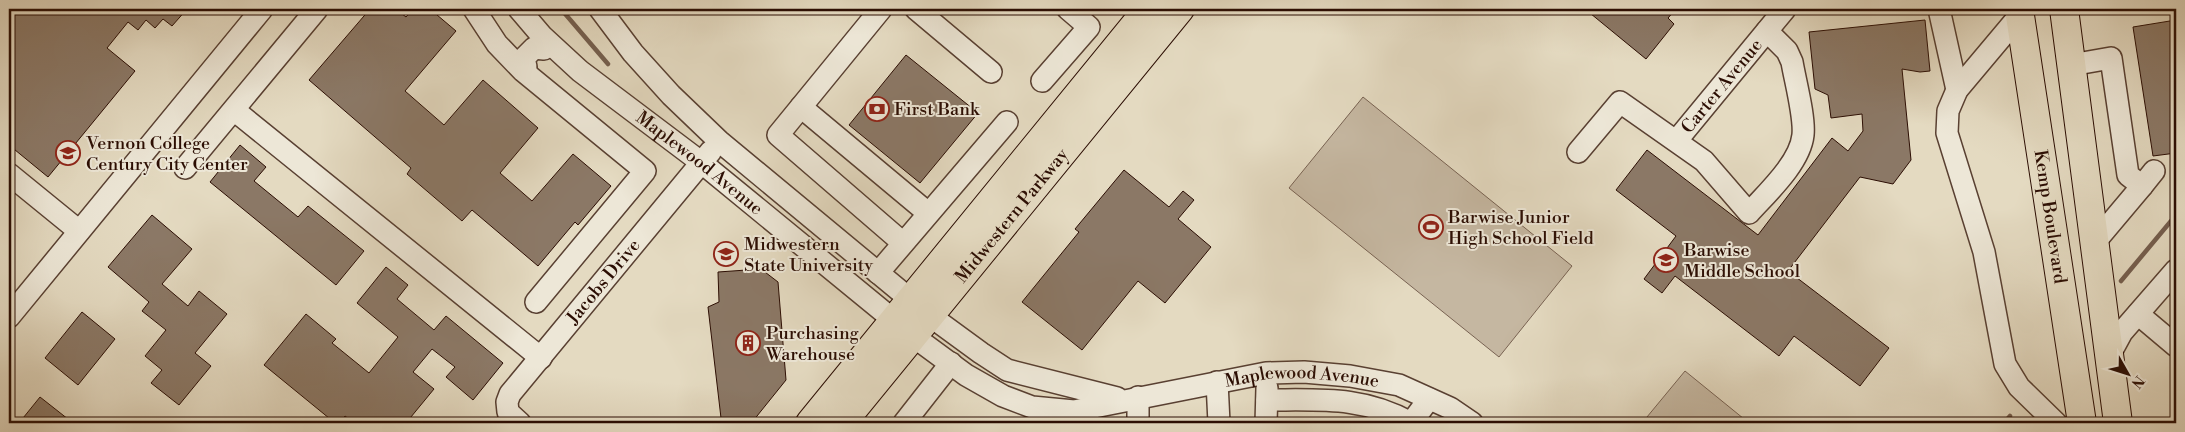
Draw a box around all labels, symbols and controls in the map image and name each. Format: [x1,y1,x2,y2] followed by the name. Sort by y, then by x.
[1676,34,1767,138] street label: Carter Avenue
[864,96,890,122] bank icon: First Bank
[894,98,981,121] place label: First Bank
[631,106,768,220] street label: Maplewood Avenue
[85,132,248,176] place label: Vernon College Century City Center
[55,140,81,166] school or university icon: Vernon College Century City Center
[950,143,1073,287] street label: Midwestern Parkway
[2029,148,2072,286] street label: Kemp Boulevard
[1447,206,1594,250] place label: Barwise Junior High School Field
[1418,214,1444,240] sports icon: Barwise Junior High School Field
[744,233,873,277] place label: Midwestern State University
[561,234,645,329] street label: Jacobs Drive
[1683,239,1801,283] place label: Barwise Middle School
[713,241,739,267] school or university icon: Midwestern State University
[1653,247,1679,273] school or university icon: Barwise Middle School
[765,322,860,366] place label: Purchasing Warehouse
[735,330,761,356] building icon: Purchasing Warehouse
[2102,350,2152,400] north arrow
[1223,360,1381,393] street label: Maplewood Avenue
[2127,372,2148,392] text: N

